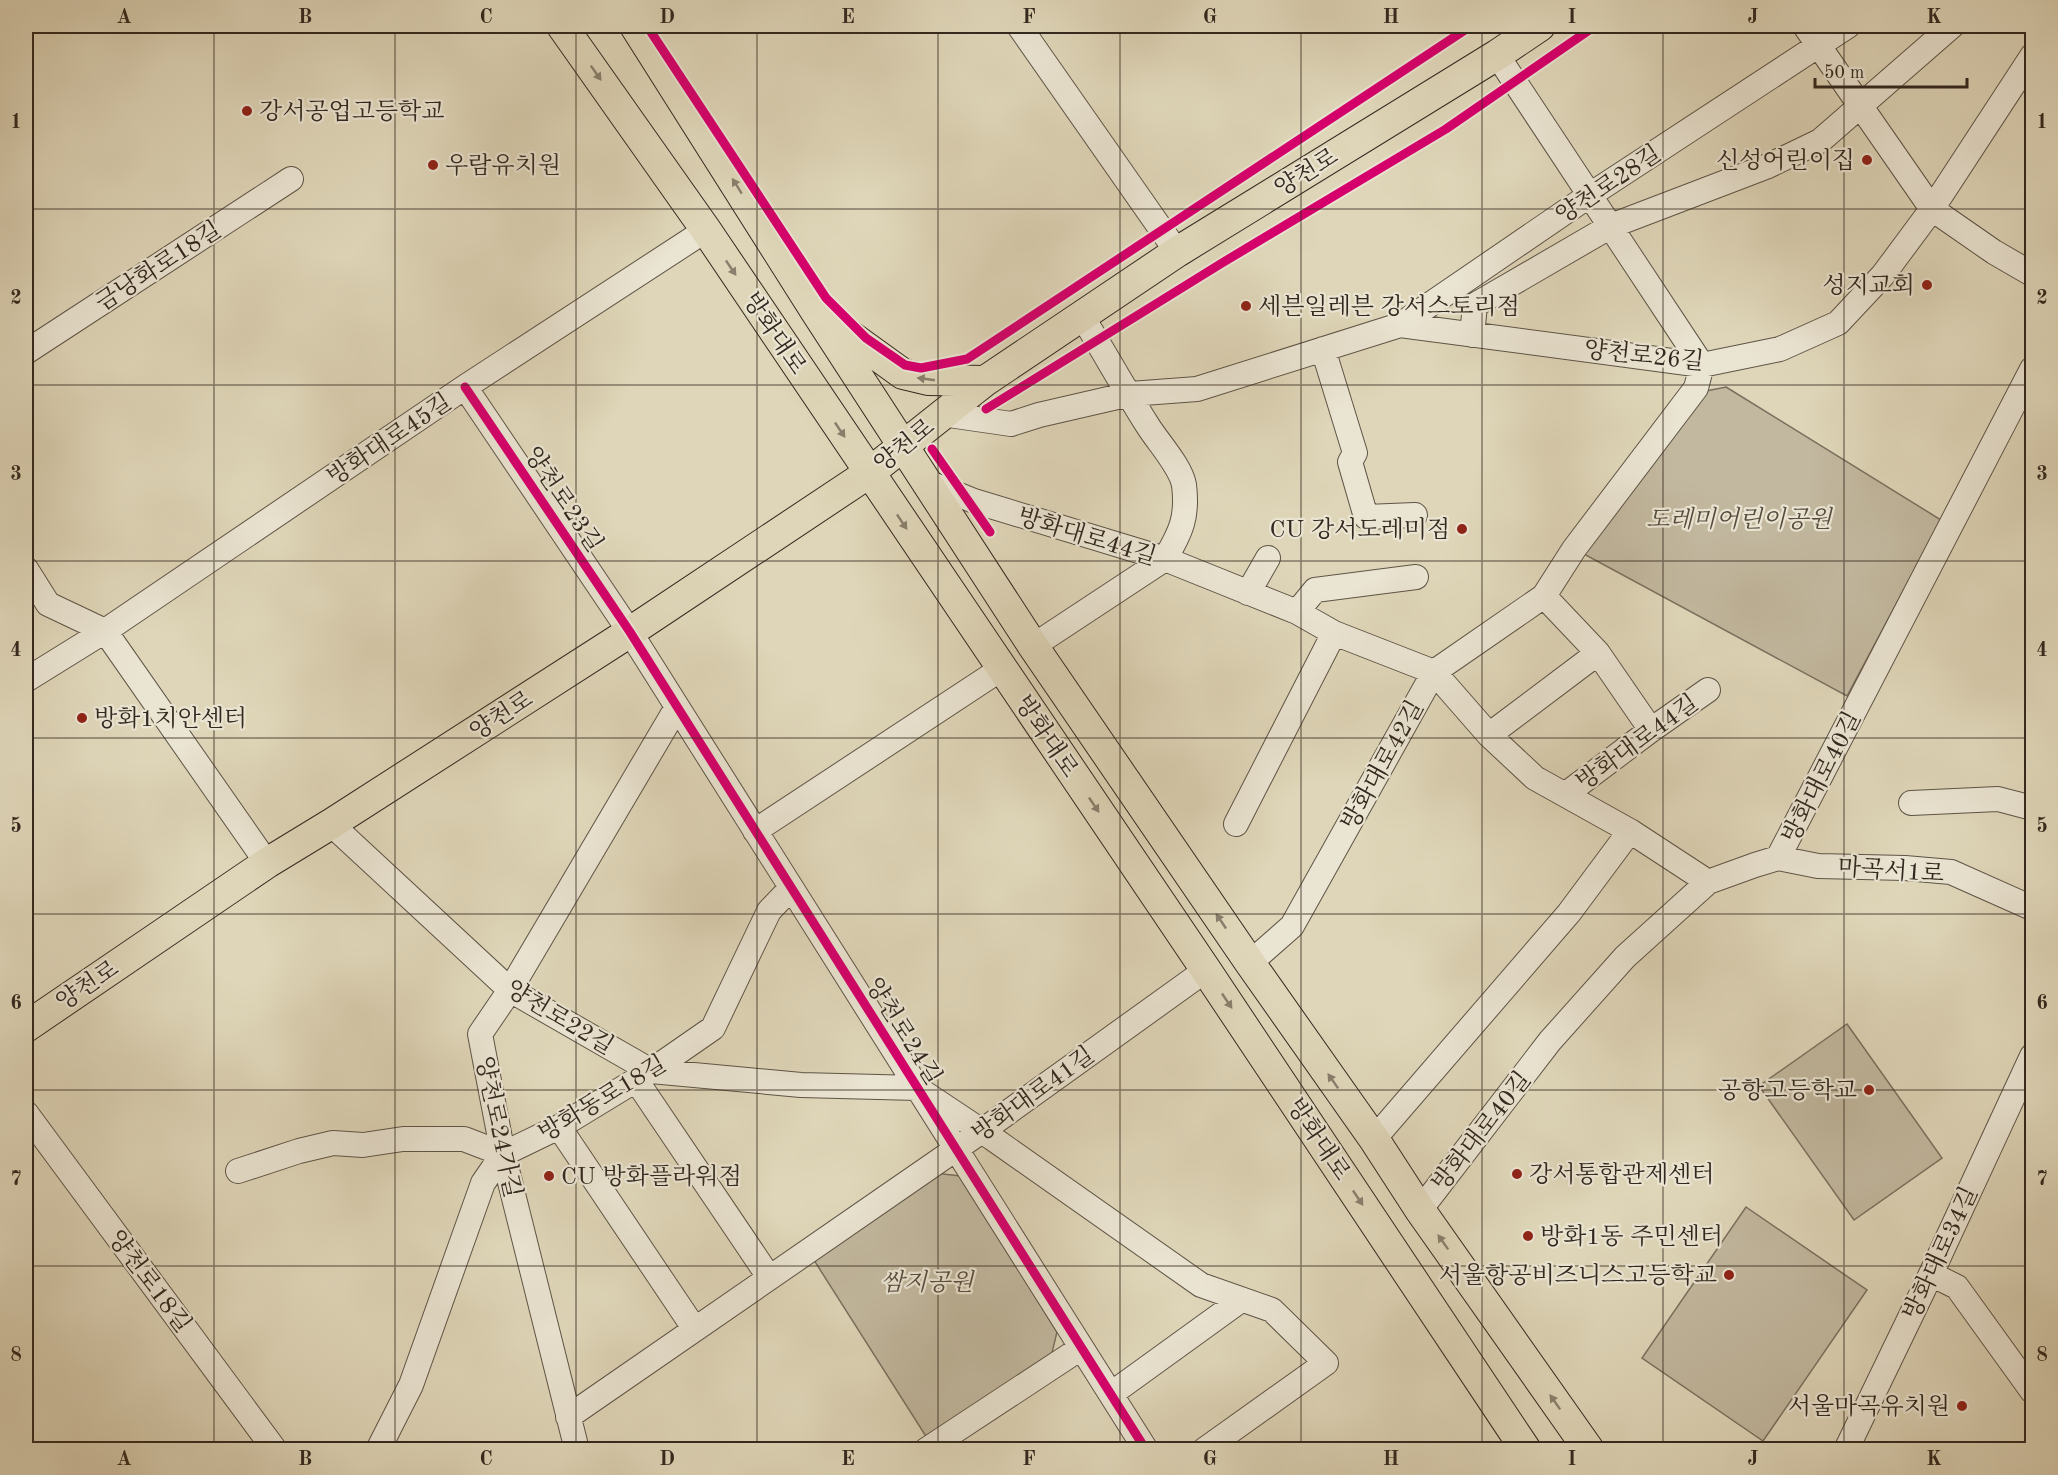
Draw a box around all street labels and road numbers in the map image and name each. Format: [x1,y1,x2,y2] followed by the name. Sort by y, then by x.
[1551,140,1666,229] street label: 양천로28길
[1270,143,1343,202] street label: 양천로
[91,217,226,317] street label: 금낭화로18길
[737,288,811,379] street label: 방화대로
[1583,337,1705,375] street label: 양천로26길
[323,389,456,491] street label: 방화대로45길
[869,414,940,478] street label: 양천로
[519,442,608,557] street label: 양천로23길
[1014,504,1159,570] street label: 방화대로44길
[465,686,538,746] street label: 양천로
[1572,690,1703,796] street label: 방화대로44길
[1009,691,1083,782] street label: 방화대로
[1337,696,1429,835] street label: 방화대로42길
[1778,708,1866,847] street label: 방화대로40길
[1837,854,1945,888] street label: 마곡서1로
[51,956,124,1016] street label: 양천로
[860,974,946,1090] street label: 양천로24길
[501,976,618,1060] street label: 양천로22길
[968,1042,1099,1148] street label: 방화대로41길
[534,1051,671,1147] street label: 방화동로18길
[470,1054,526,1200] street label: 양천로24가길
[1427,1067,1536,1196] street label: 방화대로40길
[1281,1094,1355,1185] street label: 방화대로
[1899,1183,1983,1324] street label: 방화대로34길
[103,1226,196,1338] street label: 양천로18길

